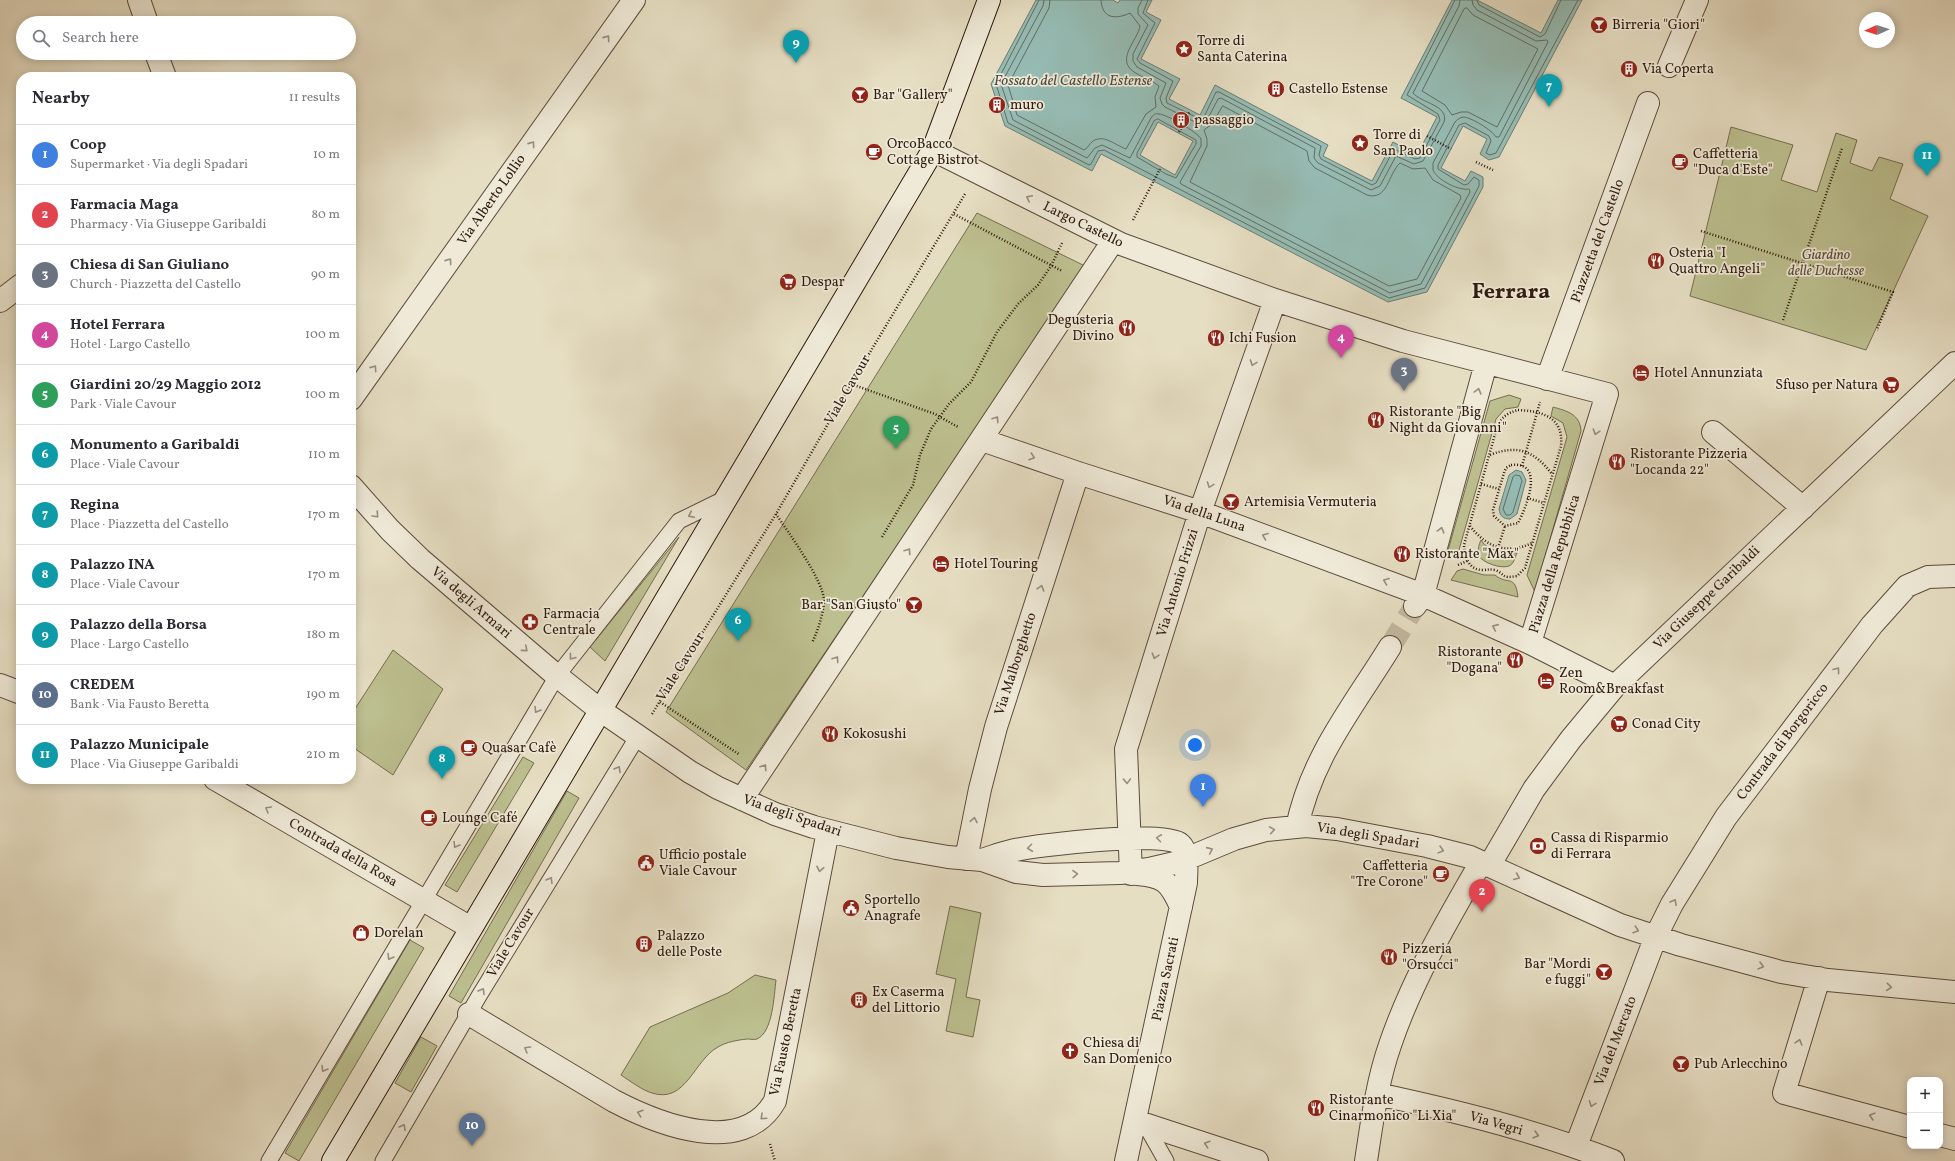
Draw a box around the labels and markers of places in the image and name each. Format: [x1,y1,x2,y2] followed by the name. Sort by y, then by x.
[1589,15,1609,35] bar icon: Birreria "Giori"
[1612,16,1705,35] place label: Birreria "Giori"
[783,30,809,63] pin: 9
[1197,32,1287,67] place label: Torre di Santa Caterina
[1174,39,1194,59] place icon: Torre di Santa Caterina
[1619,59,1639,79] building icon: Via Coperta
[1642,60,1714,79] place label: Via Coperta
[1536,74,1562,107] pin: 7
[1266,79,1286,99] building icon: Castello Estense
[1289,80,1388,99] place label: Castello Estense
[850,85,870,105] bar icon: Bar "Gallery"
[873,86,952,105] place label: Bar "Gallery"
[987,95,1007,115] building icon: muro
[1010,96,1044,115] place label: muro
[1171,110,1191,130] building icon: passaggio
[1194,111,1254,130] place label: passaggio
[1373,126,1433,161] place label: Torre di San Paolo
[1350,133,1370,153] place icon: Torre di San Paolo
[887,135,979,170] place label: OrcoBacco Cottage Bistrot
[864,142,884,162] cafe icon: OrcoBacco Cottage Bistrot
[1914,143,1940,176] pin: 11
[1693,145,1773,180] place label: Caffetteria "Duca d'Este"
[1670,152,1690,172] cafe icon: Caffetteria "Duca d'Este"
[1669,244,1765,279] place label: Osteria "I Quattro Angeli"
[1646,251,1666,271] restaurant icon: Osteria "I Quattro Angeli"
[778,272,798,292] supermarket icon: Despar
[801,273,845,292] place label: Despar
[1048,311,1114,346] place label: Degusteria Divino
[1117,318,1137,338] restaurant icon: Degusteria Divino
[1328,325,1354,358] pin: 4
[1206,328,1226,348] restaurant icon: Ichi Fusion
[1229,329,1297,348] place label: Ichi Fusion
[1391,358,1417,391] pin: 3
[1631,363,1651,383] hotel icon: Hotel Annunziata
[1654,364,1763,383] place label: Hotel Annunziata
[1881,375,1901,395] supermarket icon: Sfuso per Natura
[1775,376,1878,395] place label: Sfuso per Natura
[1389,403,1507,438] place label: Ristorante "Big Night da Giovanni"
[1366,410,1386,430] restaurant icon: Ristorante "Big Night da Giovanni"
[883,416,909,449] pin: 5
[1630,445,1748,480] place label: Ristorante Pizzeria "Locanda 22"
[1607,452,1627,472] restaurant icon: Ristorante Pizzeria "Locanda 22"
[1221,492,1241,512] bar icon: Artemisia Vermuteria
[1244,493,1377,512] place label: Artemisia Vermuteria
[1392,544,1412,564] restaurant icon: Ristorante "Max"
[1415,545,1519,564] place label: Ristorante "Max"
[931,554,951,574] hotel icon: Hotel Touring
[954,555,1038,574] place label: Hotel Touring
[904,595,924,615] bar icon: Bar "San Giusto"
[801,596,901,615] place label: Bar "San Giusto"
[543,605,600,640] place label: Farmacia Centrale
[725,608,751,641] pin: 6
[520,612,540,632] pharmacy icon: Farmacia Centrale
[1437,643,1502,678] place label: Ristorante "Dogana"
[1505,650,1525,670] restaurant icon: Ristorante "Dogana"
[1559,664,1665,699] place label: Zen Room&Breakfast
[1536,671,1556,691] hotel icon: Zen Room&Breakfast
[1609,714,1629,734] supermarket icon: Conad City
[1632,715,1701,734] place label: Conad City
[820,724,840,744] restaurant icon: Kokosushi
[843,725,907,744] place label: Kokosushi
[459,738,479,758] cafe icon: Quasar Cafè
[482,739,557,758] place label: Quasar Cafè
[429,746,455,779] pin: 8
[1190,774,1216,807] pin: 1
[419,808,439,828] cafe icon: Lounge Café
[442,809,518,828] place label: Lounge Café
[1551,829,1668,864] place label: Cassa di Risparmio di Ferrara
[1528,836,1548,856] bank icon: Cassa di Risparmio di Ferrara
[659,846,747,881] place label: Ufficio postale Viale Cavour
[636,853,656,873] public building icon: Ufficio postale Viale Cavour
[1350,857,1428,892] place label: Caffetteria "Tre Corone"
[1431,864,1451,884] cafe icon: Caffetteria "Tre Corone"
[1469,879,1495,912] pin: 2
[864,891,921,926] place label: Sportello Anagrafe
[841,898,861,918] public building icon: Sportello Anagrafe
[351,923,371,943] shop icon: Dorelan
[374,924,424,943] place label: Dorelan
[657,927,722,962] place label: Palazzo delle Poste
[634,934,654,954] building icon: Palazzo delle Poste
[1402,940,1459,975] place label: Pizzeria "Orsucci"
[1379,947,1399,967] restaurant icon: Pizzeria "Orsucci"
[1524,955,1591,990] place label: Bar "Mordi e fuggi"
[1594,962,1614,982] bar icon: Bar "Mordi e fuggi"
[872,983,945,1018] place label: Ex Caserma del Littorio
[849,990,869,1010] building icon: Ex Caserma del Littorio
[1083,1034,1172,1069] place label: Chiesa di San Domenico
[1060,1041,1080,1061] church icon: Chiesa di San Domenico
[1671,1054,1691,1074] bar icon: Pub Arlecchino
[1694,1055,1788,1074] place label: Pub Arlecchino
[1329,1091,1456,1126] place label: Ristorante Cinarmonico "Li Xia"
[1306,1098,1326,1118] restaurant icon: Ristorante Cinarmonico "Li Xia"
[459,1113,485,1146] pin: 10

